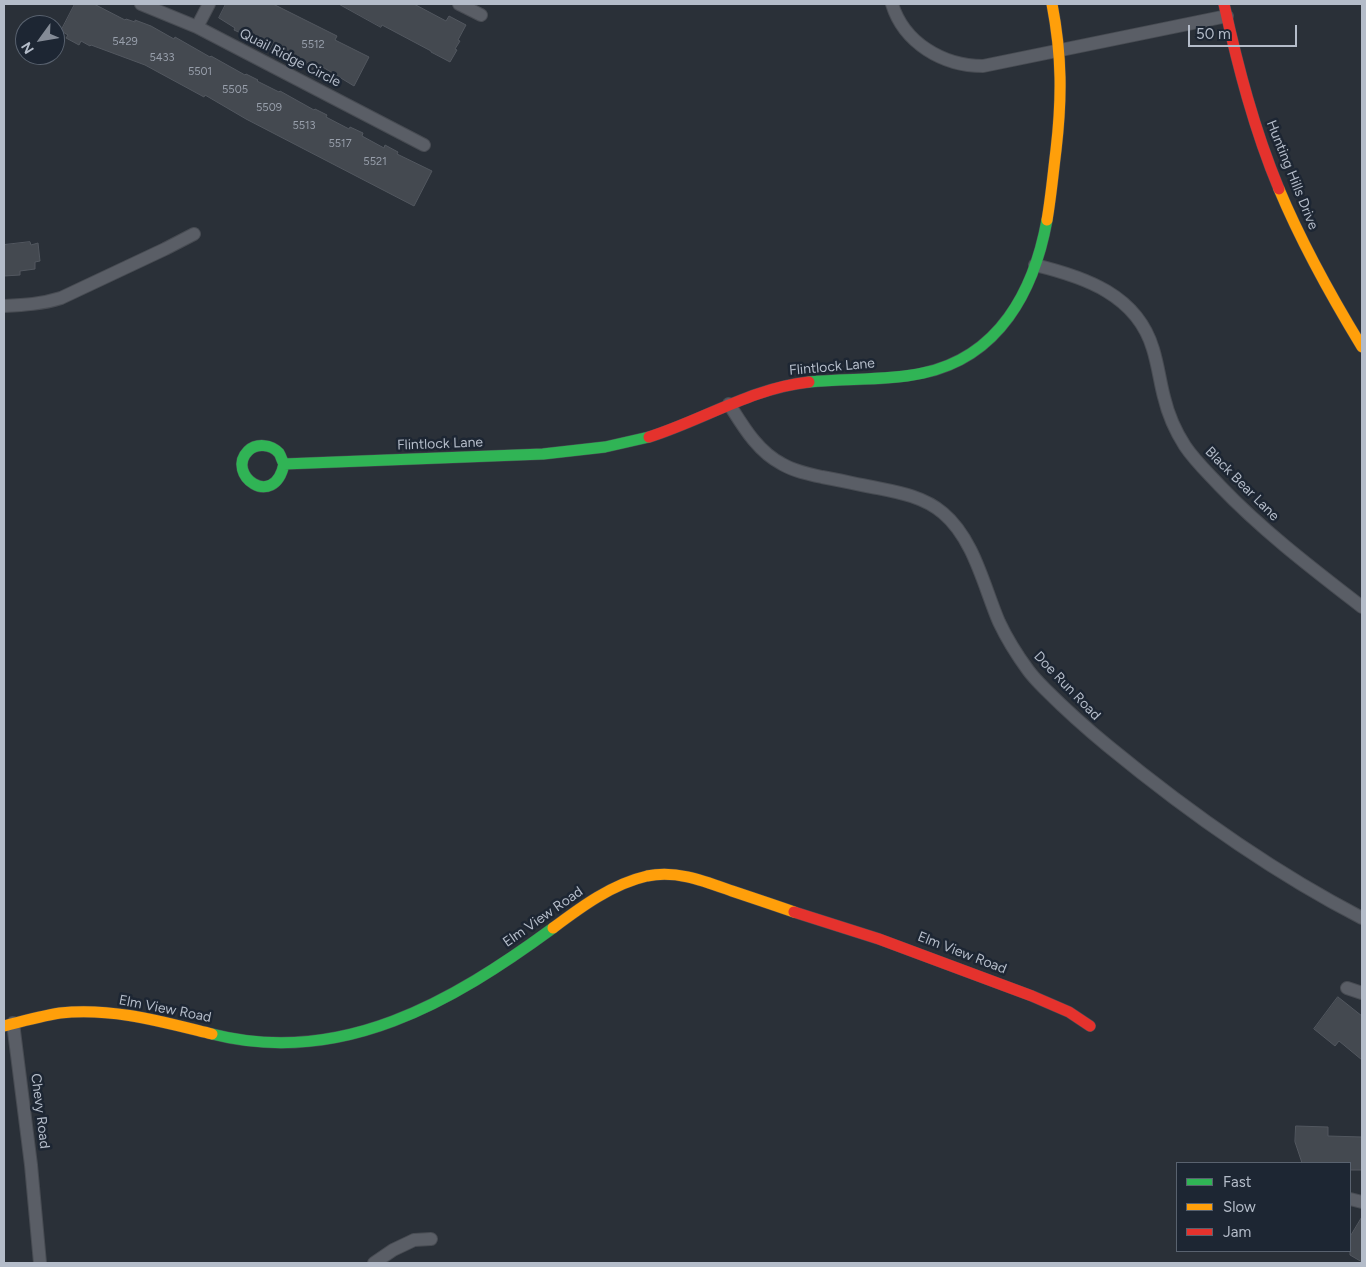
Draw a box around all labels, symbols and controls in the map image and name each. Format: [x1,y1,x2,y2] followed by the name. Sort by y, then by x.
[15,15,65,65] north arrow
[1191,15,1300,47] scale bar
[236,25,344,91] street label: Quail Ridge Circle
[1196,25,1231,43] text: 50 m
[112,35,138,49] house number: 5429
[301,38,325,52] house number: 5512
[18,39,38,57] text: N
[149,51,175,65] house number: 5433
[188,65,212,79] house number: 5501
[222,83,248,97] house number: 5505
[256,101,282,115] house number: 5509
[1262,118,1322,232] street label: Hunting Hills Drive
[292,119,316,133] house number: 5513
[328,137,352,151] house number: 5517
[363,155,387,169] house number: 5521
[788,355,876,379] street label: Flintlock Lane
[397,434,483,454] street label: Flintlock Lane
[1201,443,1283,525] street label: Black Bear Lane
[1030,648,1104,724] street label: Doe Run Road
[500,883,586,951] street label: Elm View Road
[915,928,1009,978] street label: Elm View Road
[117,992,213,1026] street label: Elm View Road
[27,1072,53,1150] street label: Chevy Road
[1176,1162,1351,1252] legend
[1223,1173,1251,1191] text: Fast
[1223,1198,1256,1216] text: Slow
[1223,1223,1251,1241] text: Jam

